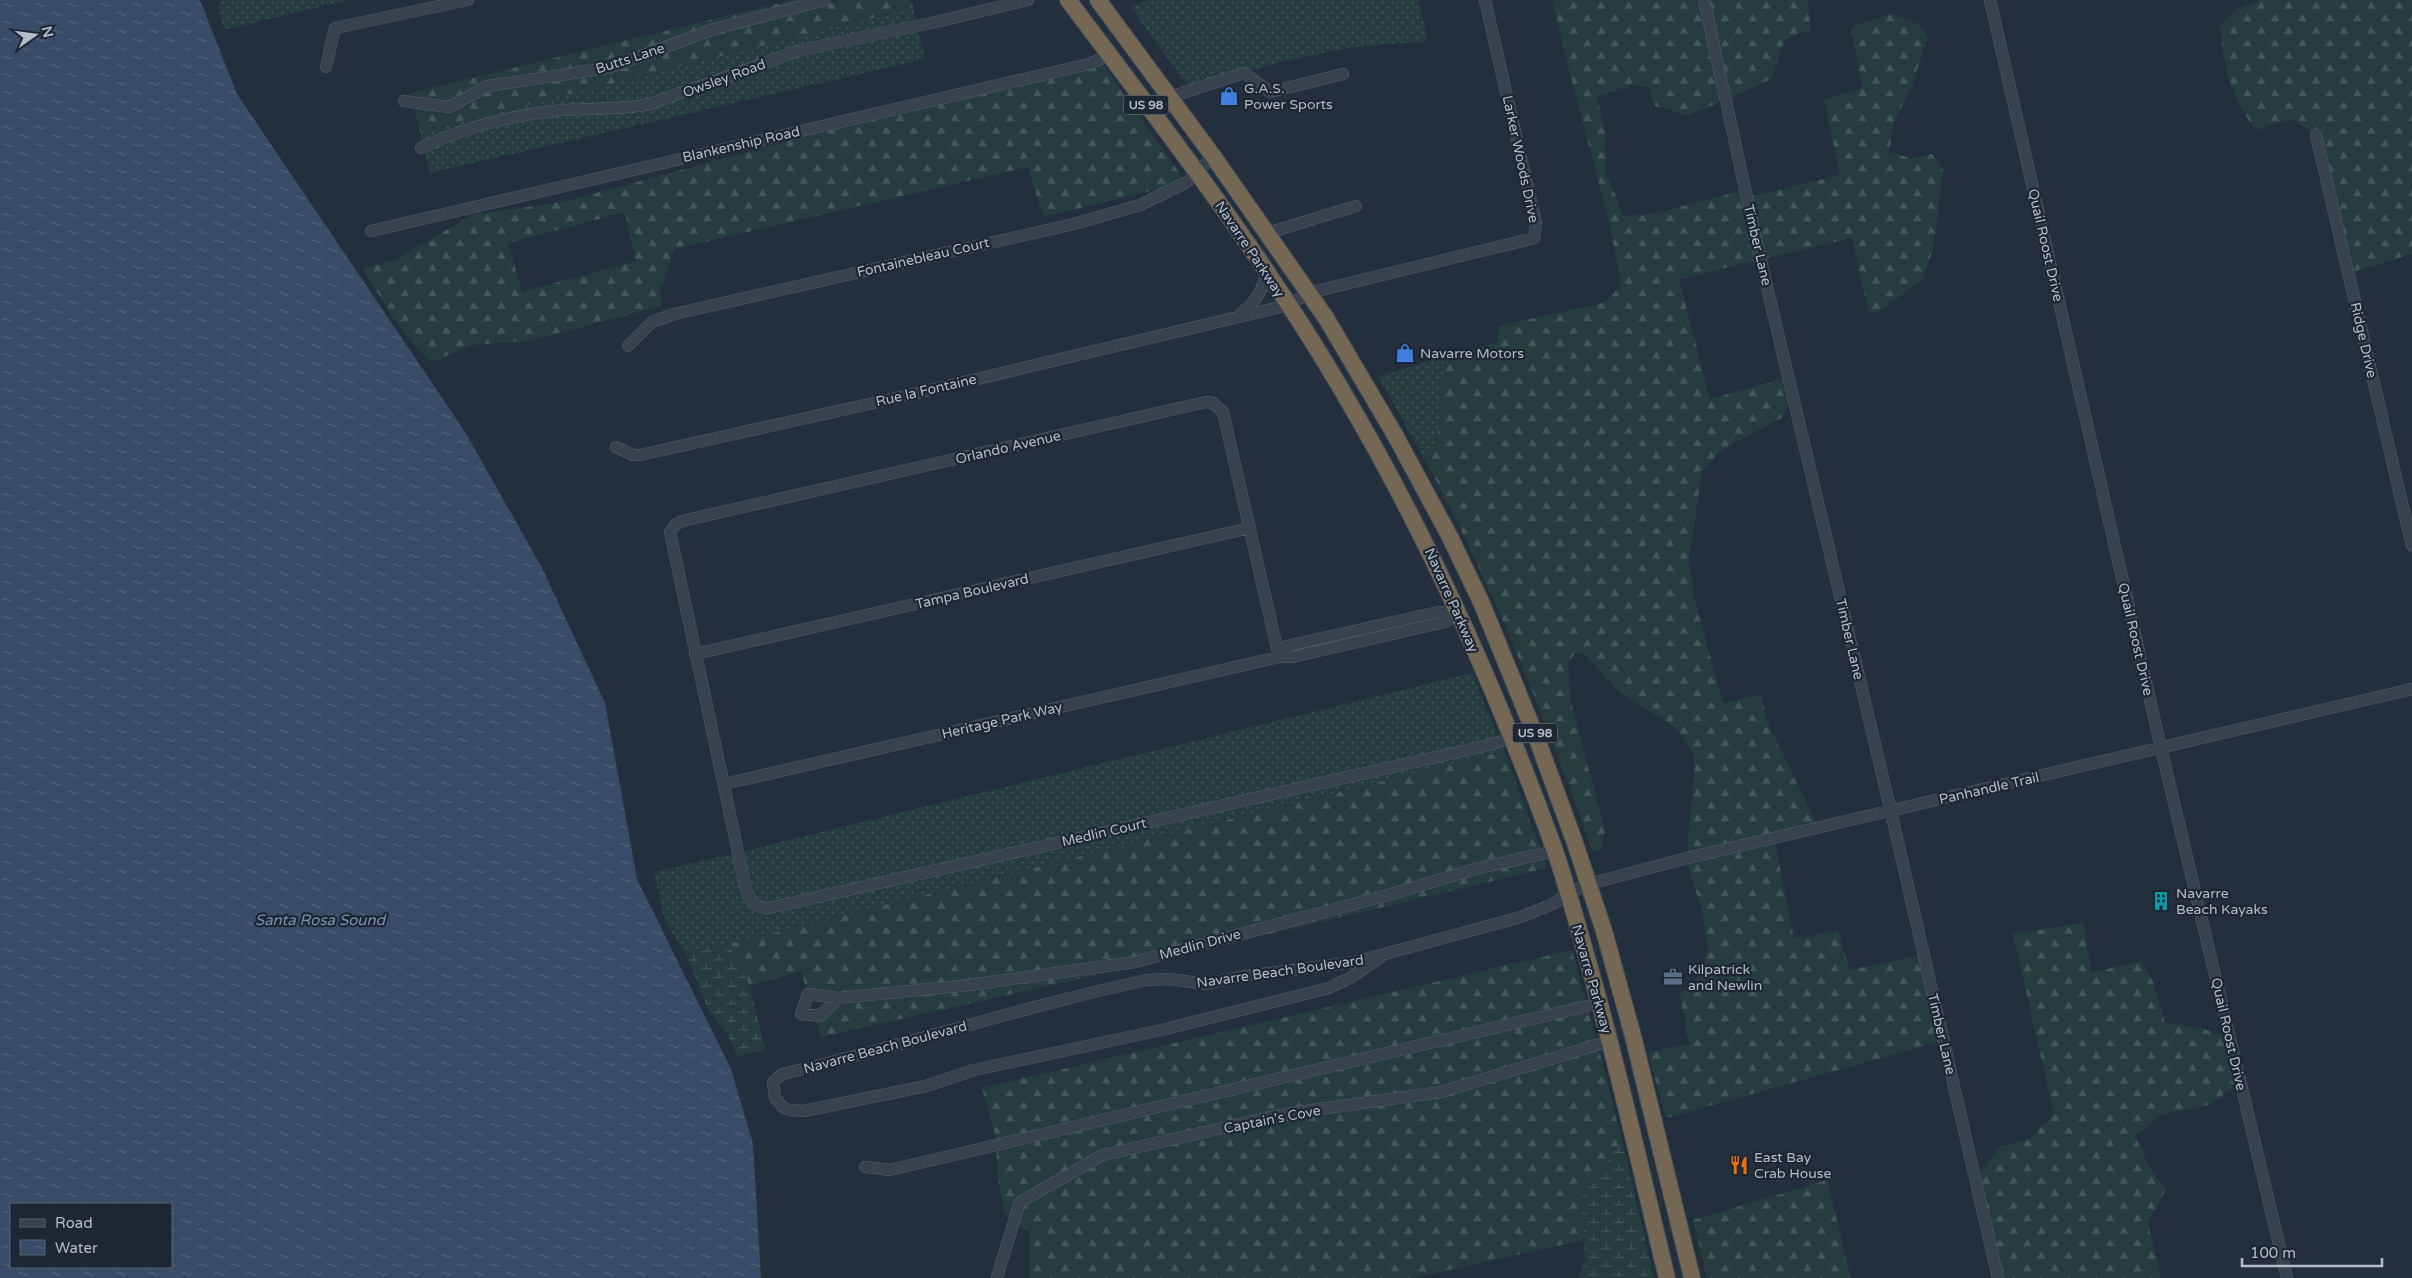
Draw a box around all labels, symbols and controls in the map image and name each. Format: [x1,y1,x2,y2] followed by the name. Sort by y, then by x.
[10,10,60,60] north arrow
[38,24,57,39] text: N
[593,39,667,78] street label: Butts Lane
[680,56,768,101] street label: Owsley Road
[1244,80,1333,113] place label: G.A.S. Power Sports
[1218,85,1240,107] shop icon: G.A.S. Power Sports
[1499,94,1542,224] street label: Larker Woods Drive
[1124,96,1168,114] road number: US 98
[681,123,801,166] street label: Blankenship Road
[2024,187,2067,303] street label: Quail Roost Drive
[1211,198,1288,301] street label: Navarre Parkway
[1740,203,1775,287] street label: Timber Lane
[855,234,992,281] street label: Fontainebleau Court
[2347,301,2380,380] street label: Ridge Drive
[1394,342,1416,364] shop icon: Navarre Motors
[1420,345,1524,362] place label: Navarre Motors
[874,371,978,410] street label: Rue la Fontaine
[954,427,1063,468] street label: Orlando Avenue
[1421,545,1482,655] street label: Navarre Parkway
[914,570,1030,613] street label: Tampa Boulevard
[2114,581,2157,697] street label: Quail Roost Drive
[1832,597,1867,681] street label: Timber Lane
[940,698,1064,743] street label: Heritage Park Way
[1512,724,1558,742] road number: US 98
[1937,769,2041,808] street label: Panhandle Trail
[1060,814,1149,850] street label: Medlin Court
[2176,885,2268,918] place label: Navarre Beach Kayaks
[2150,890,2172,912] building icon: Navarre Beach Kayaks
[255,911,387,929] water label: Santa Rosa Sound
[1568,923,1615,1036] street label: Navarre Parkway
[1157,925,1243,964] street label: Medlin Drive
[1195,951,1365,992] street label: Navarre Beach Boulevard
[1688,961,1762,994] place label: Kilpatrick and Newlin
[1662,966,1684,988] office icon: Kilpatrick and Newlin
[2207,976,2250,1092] street label: Quail Roost Drive
[1924,992,1959,1076] street label: Timber Lane
[802,1017,969,1078] street label: Navarre Beach Boulevard
[1222,1102,1322,1137] street label: Captain's Cove
[1754,1149,1831,1182] place label: East Bay Crab House
[1728,1154,1750,1176] restaurant icon: East Bay Crab House
[10,1203,172,1268] legend
[55,1214,93,1232] text: Road
[2242,1236,2382,1268] scale bar
[55,1239,98,1257] text: Water
[2250,1244,2296,1262] text: 100 m

